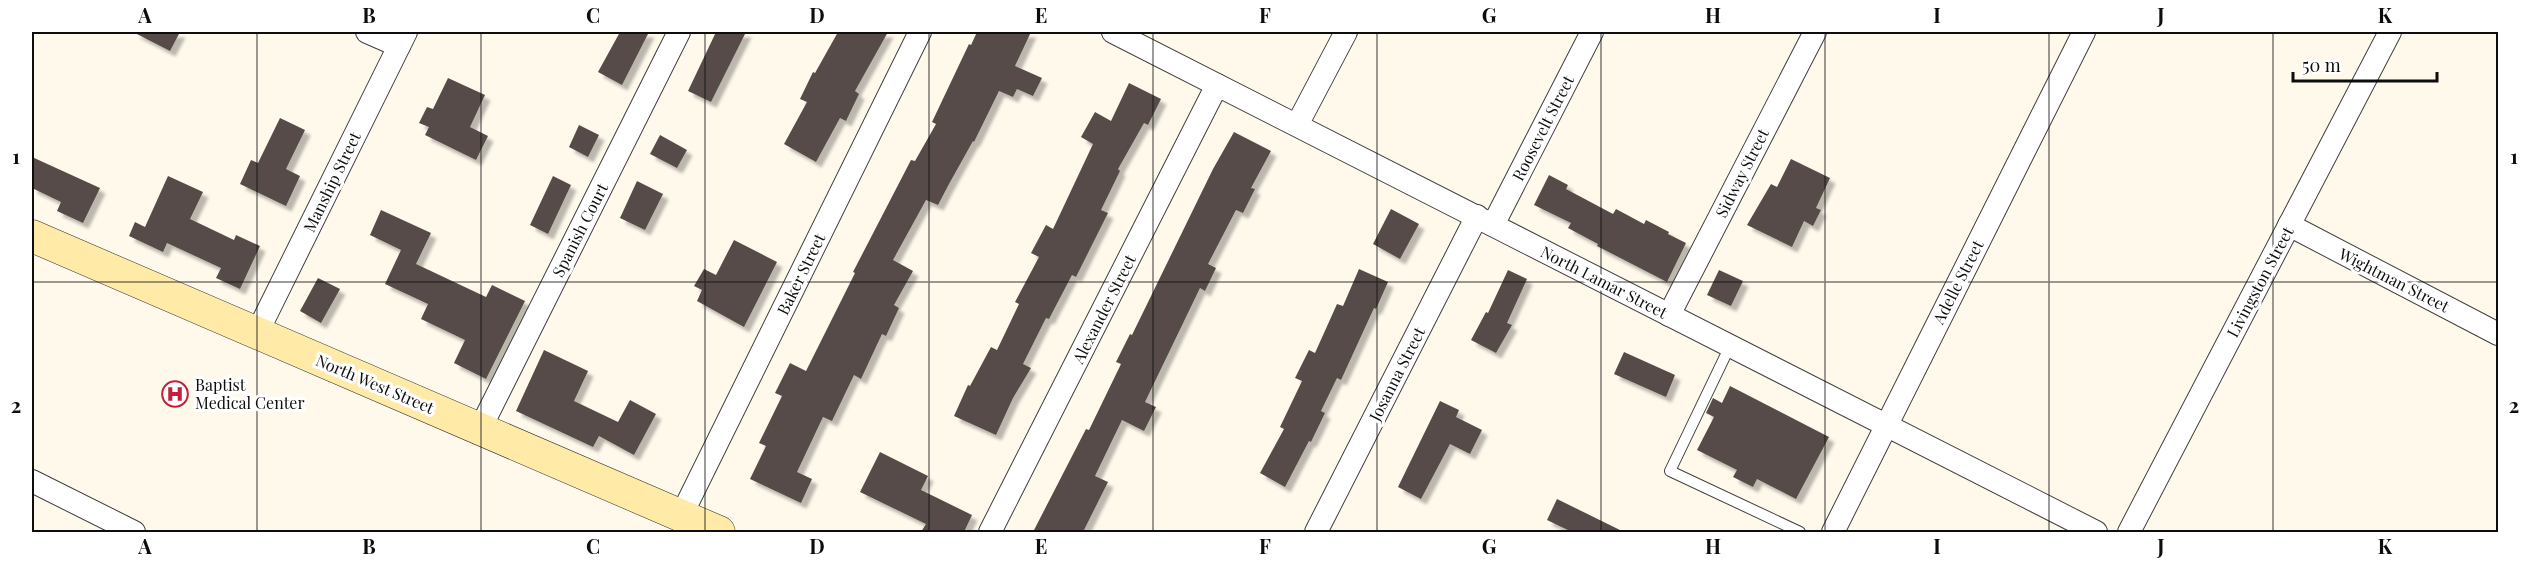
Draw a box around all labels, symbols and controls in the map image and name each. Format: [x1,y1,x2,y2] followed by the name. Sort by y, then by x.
[137,1,152,28] text: A
[362,1,376,28] text: B
[586,1,600,28] text: C
[809,1,825,28] text: D
[1035,1,1047,28] text: E
[1259,1,1271,28] text: F
[1482,1,1497,28] text: G
[1705,1,1721,28] text: H
[1933,1,1941,28] text: I
[2156,1,2165,28] text: J
[2378,1,2393,28] text: K
[2293,45,2437,83] scale bar
[2302,53,2341,77] text: 50 m
[1507,71,1578,184] street label: Roosevelt Street
[1710,124,1773,221] street label: Sidway Street
[298,128,365,235] street label: Manship Street
[12,142,20,169] text: 1
[2510,142,2518,169] text: 1
[547,179,612,280] street label: Spanish Court
[2222,222,2298,341] street label: Livingston Street
[772,229,829,318] street label: Baker Street
[1927,236,1988,328] street label: Adelle Street
[1537,241,1671,323] street label: North Lamar Street
[2335,242,2453,317] street label: Wightman Street
[1067,251,1140,368] street label: Alexander Street
[1363,323,1429,425] street label: Josanna Street
[313,349,438,418] street label: North West Street
[195,374,305,413] place label: Baptist Medical Center
[160,379,190,409] hospital icon: Baptist Medical Center
[11,391,21,418] text: 2
[2509,391,2519,418] text: 2
[137,532,152,559] text: A
[362,532,376,559] text: B
[586,532,600,559] text: C
[809,532,825,559] text: D
[1035,532,1047,559] text: E
[1259,532,1271,559] text: F
[1482,532,1497,559] text: G
[1705,532,1721,559] text: H
[1933,532,1941,559] text: I
[2156,532,2165,559] text: J
[2378,532,2393,559] text: K

